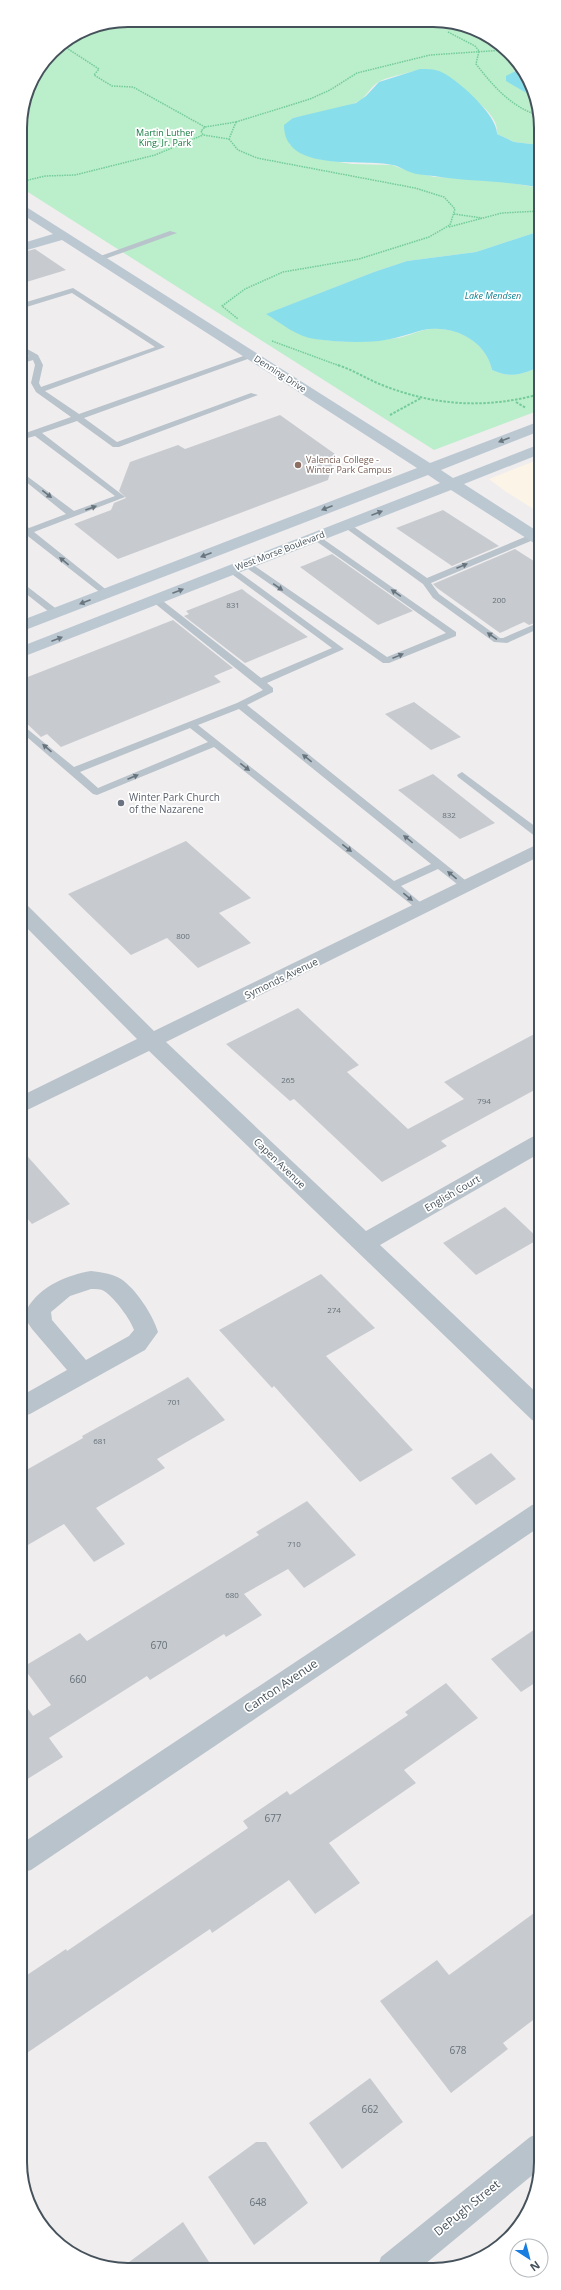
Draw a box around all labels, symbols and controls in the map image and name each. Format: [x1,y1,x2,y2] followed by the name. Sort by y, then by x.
[136,126,194,149] park label: Martin Luther King, Jr. Park
[465,289,521,302] water label: Lake Mendsen
[252,352,309,395] street label: Denning Drive
[497,438,509,444] one-way arrow
[306,453,392,476] place label: Valencia College - Winter Park Campus
[293,460,303,470] marker: Valencia College - Winter Park Campus
[41,490,52,498] one-way arrow
[85,505,97,511] one-way arrow
[321,505,333,511] one-way arrow
[371,510,383,516] one-way arrow
[233,527,326,574] street label: West Morse Boulevard
[200,552,212,558] one-way arrow
[59,556,70,565] one-way arrow
[456,563,468,569] one-way arrow
[273,583,283,591] one-way arrow
[172,588,184,594] one-way arrow
[391,589,402,598] one-way arrow
[492,594,506,605] house number: 200
[78,599,90,605] one-way arrow
[226,599,240,610] house number: 831
[487,632,497,640] one-way arrow
[51,635,63,641] one-way arrow
[392,653,404,659] one-way arrow
[42,744,52,753] one-way arrow
[301,753,312,762] one-way arrow
[240,763,251,771] one-way arrow
[127,774,138,780] one-way arrow
[129,790,220,816] place label: Winter Park Church of the Nazarene
[116,798,126,808] marker: Winter Park Church of the Nazarene
[442,809,456,820] house number: 832
[403,835,414,844] one-way arrow
[341,844,352,852] one-way arrow
[447,870,458,879] one-way arrow
[403,892,413,901] one-way arrow
[176,930,190,941] house number: 800
[242,954,320,1002] street label: Symonds Avenue
[281,1074,295,1085] house number: 265
[477,1095,491,1106] house number: 794
[251,1135,309,1192] street label: Capen Avenue
[422,1171,483,1215] street label: English Court
[327,1304,341,1315] house number: 274
[167,1396,181,1407] house number: 701
[93,1435,107,1446] house number: 681
[287,1538,301,1549] house number: 710
[225,1589,239,1600] house number: 680
[150,1638,168,1652] house number: 670
[241,1655,321,1716] street label: Canton Avenue
[69,1672,87,1686] house number: 660
[264,1811,282,1825] house number: 677
[449,2043,467,2057] house number: 678
[361,2102,379,2116] house number: 662
[430,2176,503,2240] street label: DePugh Street
[249,2195,267,2209] house number: 648
[509,2238,549,2278] north arrow
[527,2258,543,2275] text: N

